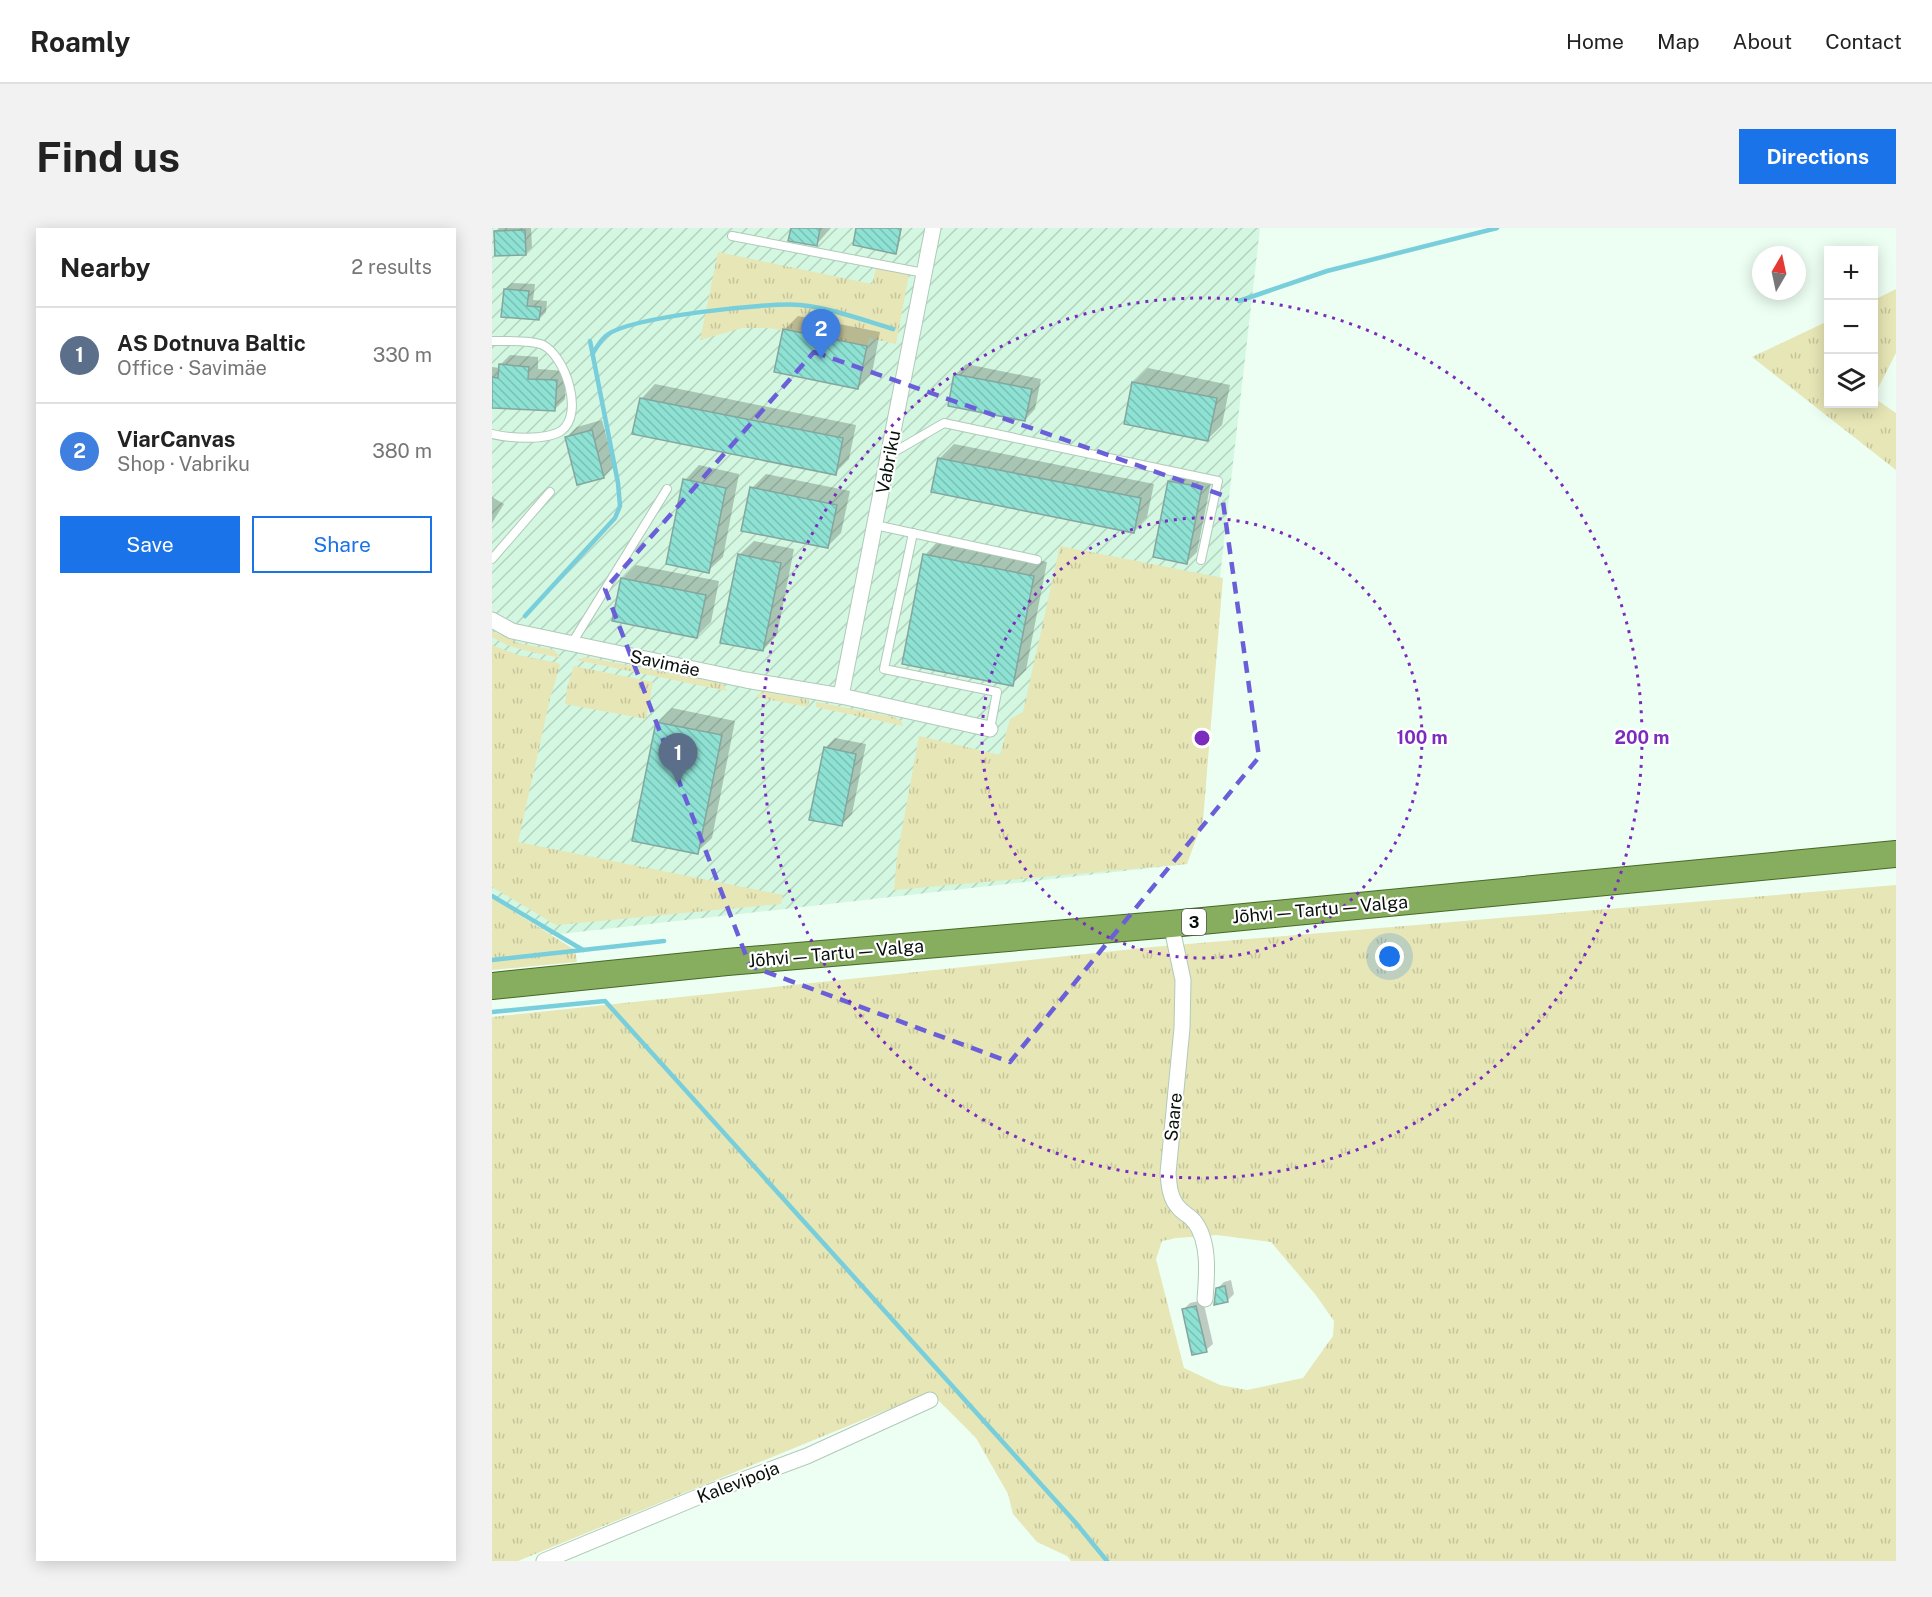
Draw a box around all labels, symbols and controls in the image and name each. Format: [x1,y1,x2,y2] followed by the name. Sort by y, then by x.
[30,25,130,58] text: Roamly
[1566,29,1624,54] text: Home
[1657,29,1700,54] text: Map
[1733,29,1792,54] text: About
[1825,29,1902,54] text: Contact
[1739,129,1896,184] button: Directions
[36,132,180,181] text: Find us
[1752,246,1806,300] north arrow
[1824,246,1878,408] map controls
[1824,246,1878,300] button: +
[60,252,150,283] text: Nearby
[351,255,432,279] text: 2 results
[1824,300,1878,354] button: −
[802,310,840,359] pin: 2
[117,330,306,356] text: AS Dotnuva Baltic
[75,343,84,367] text: 1
[373,343,432,367] text: 330 m
[1824,354,1878,408] button: layers
[117,356,267,380] text: Office · Savimäe
[117,426,235,452] text: ViarCanvas
[872,429,904,495] street label: Vabriku
[73,439,86,463] text: 2
[372,439,432,463] text: 380 m
[117,452,250,476] text: Shop · Vabriku
[60,516,240,573] button: Save
[252,516,432,573] button: Share
[628,645,702,681] street label: Savimäe
[1396,727,1448,748] text: 100 m
[1615,727,1669,748] text: 200 m
[1192,728,1212,748] centre of rings
[658,734,698,783] pin: 1
[1231,891,1409,927] street label: Jõhvi — Tartu — Valga
[1182,909,1206,935] road number: 3
[747,935,925,971] street label: Jõhvi — Tartu — Valga
[1375,942,1404,971] your location
[1160,1092,1186,1142] street label: Saare
[694,1457,782,1507] street label: Kalevipoja

